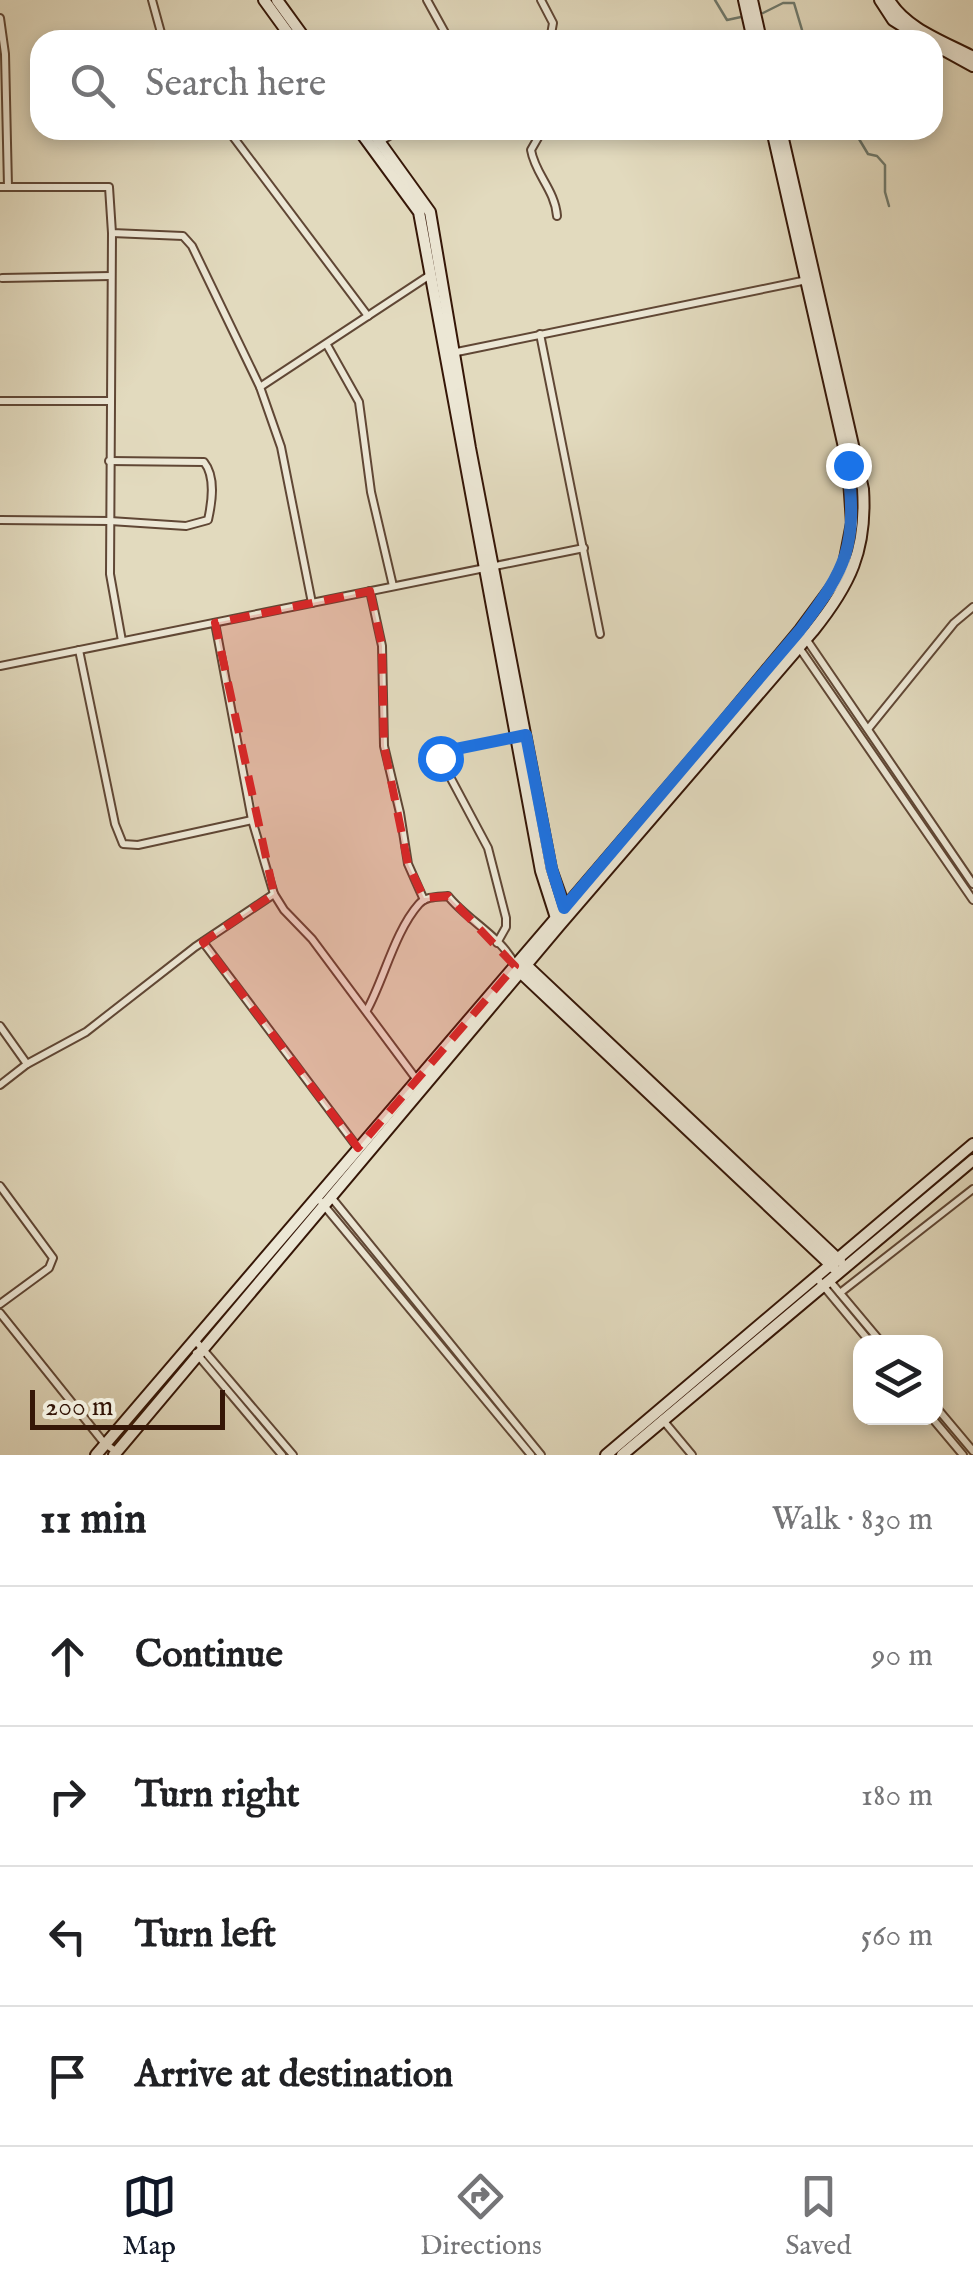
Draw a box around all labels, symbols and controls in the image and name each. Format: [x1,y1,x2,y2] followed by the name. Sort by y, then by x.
[30,30,943,140] search box
[65,58,120,113] icon: search
[145,61,326,109] text: Search here
[826,443,872,489] route end
[418,736,464,782] route start
[853,1335,943,1425] map controls
[853,1335,943,1425] button: layers
[30,1385,225,1430] scale bar
[45,1390,113,1425] text: 200 m
[40,1494,147,1547] text: 11 min
[772,1500,933,1541] text: Walk · 830 m
[40,1629,95,1684] icon: ahead
[135,1632,283,1680] text: Continue
[872,1636,933,1677] text: 90 m
[40,1769,95,1824] icon: right
[135,1772,299,1820] text: Turn right
[861,1776,933,1817] text: 180 m
[40,1909,95,1964] icon: left
[135,1912,276,1960] text: Turn left
[861,1916,933,1957] text: 560 m
[40,2049,95,2104] icon: arrive
[135,2052,453,2100] text: Arrive at destination
[122,2169,177,2264] tab: Map
[420,2169,542,2264] tab: Directions
[785,2169,851,2264] tab: Saved

